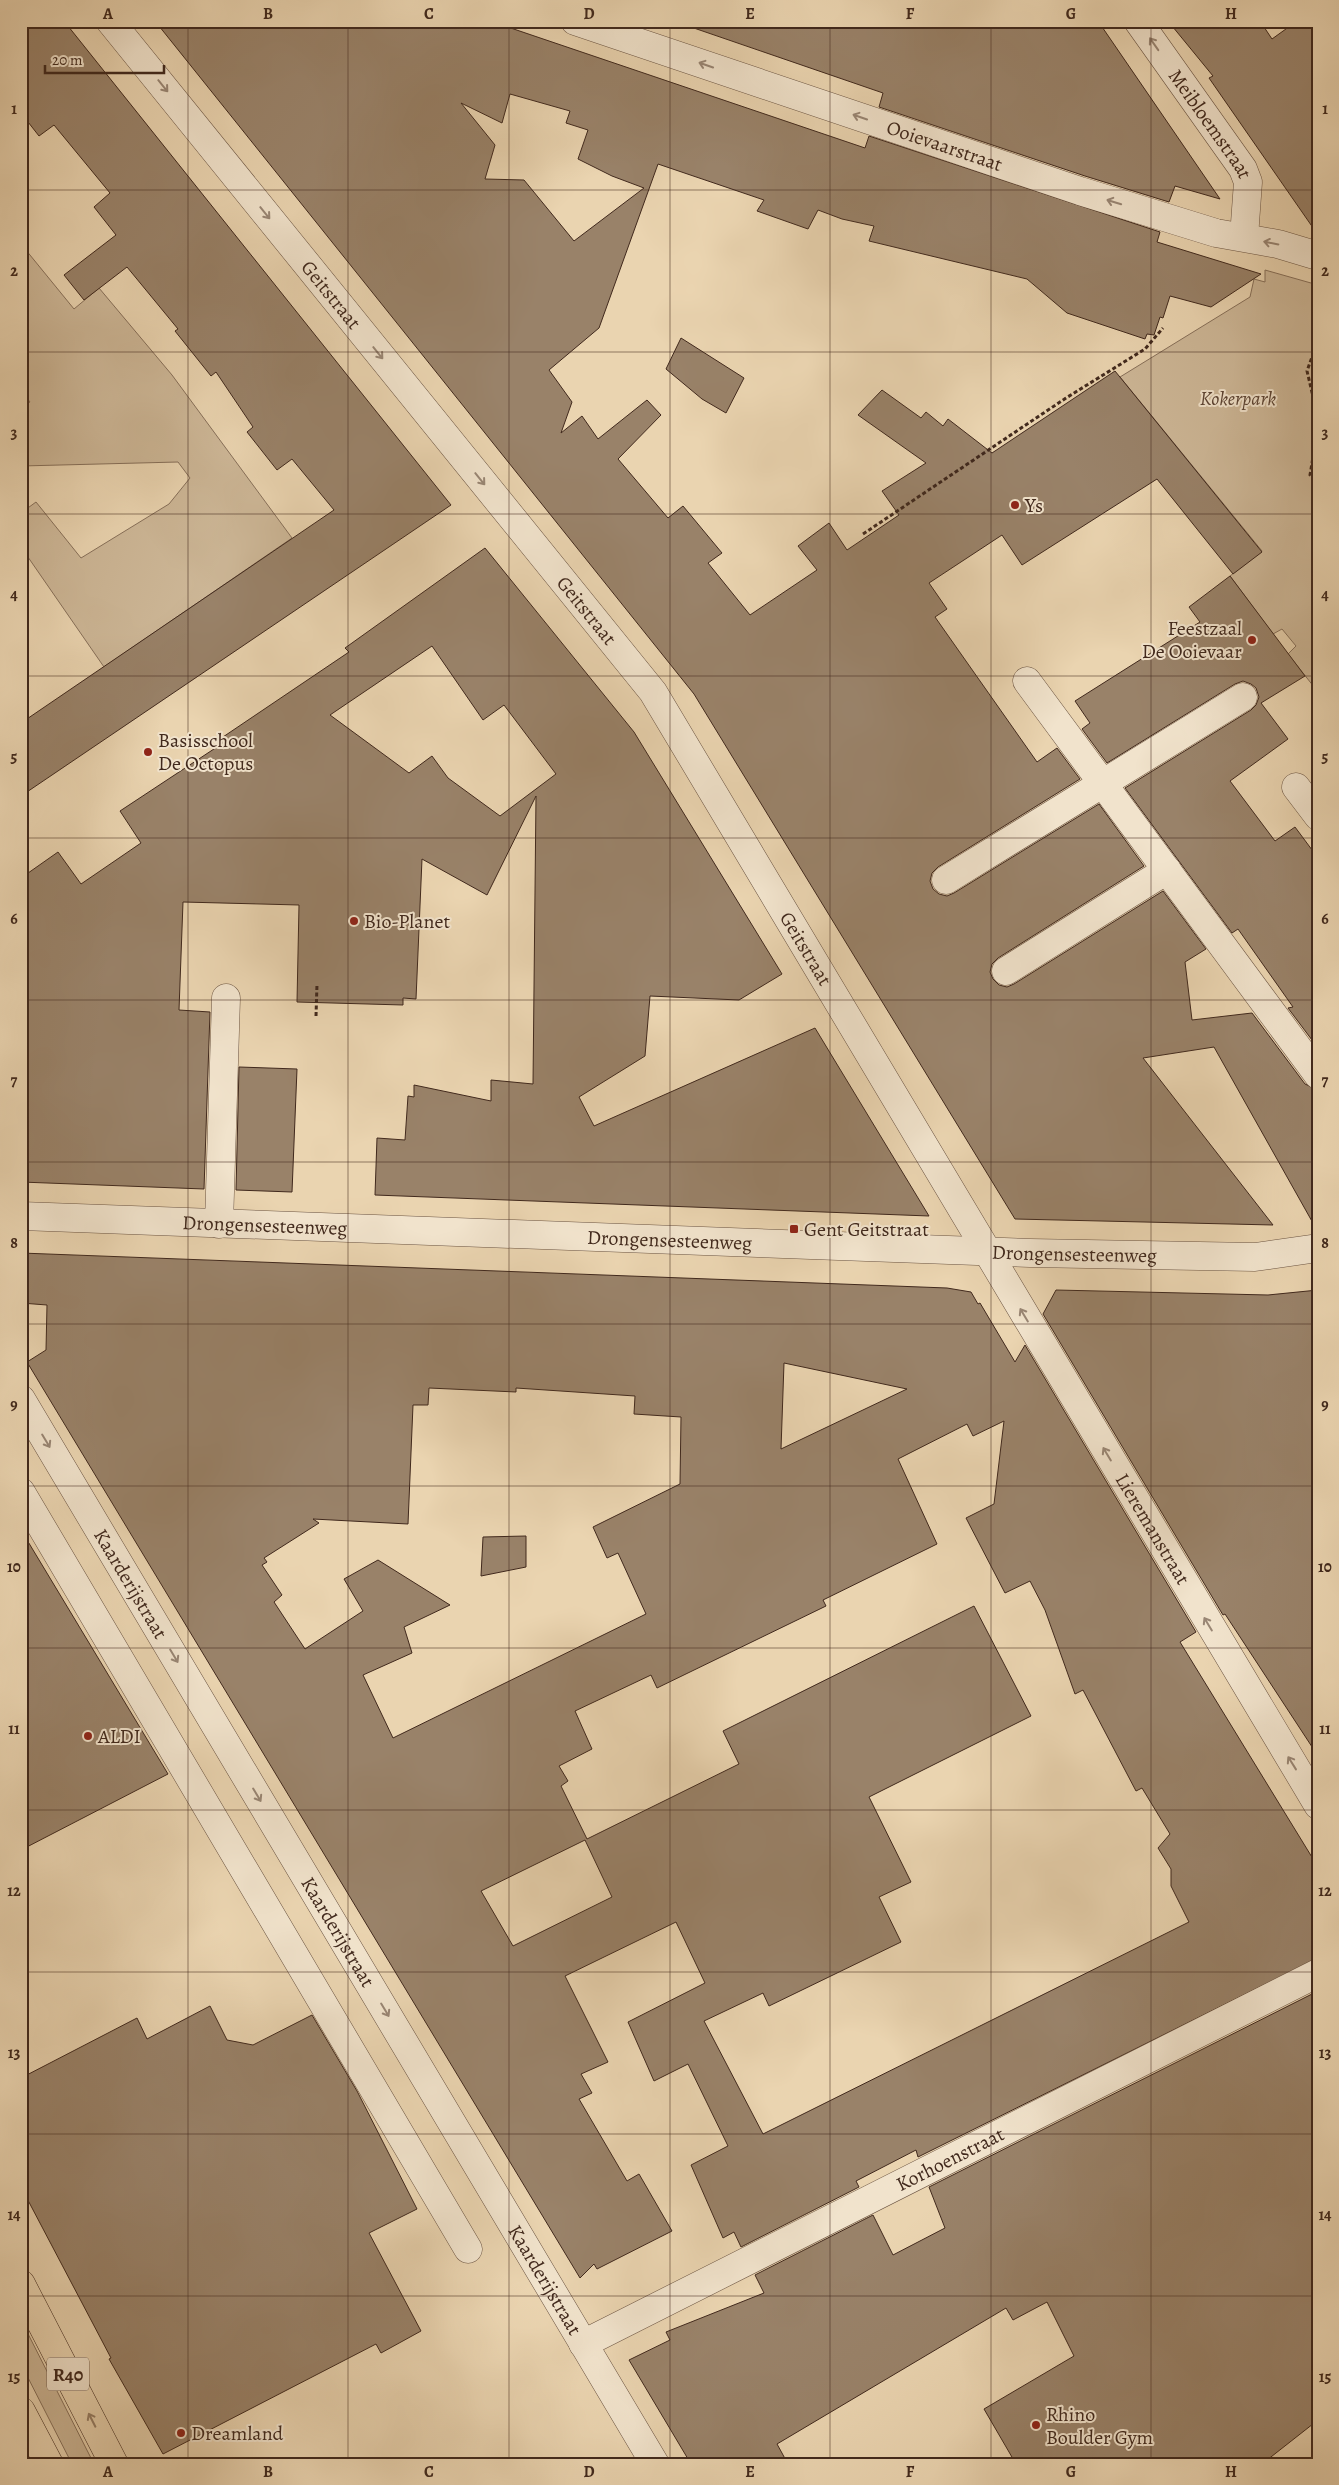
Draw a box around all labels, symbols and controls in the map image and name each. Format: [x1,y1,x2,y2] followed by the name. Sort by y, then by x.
[102,3,114,25] text: A
[263,3,273,25] text: B
[424,3,434,25] text: C
[583,3,595,25] text: D
[745,3,755,25] text: E
[906,3,915,25] text: F
[1066,3,1076,25] text: G
[1225,3,1237,25] text: H
[1149,37,1159,51] one-way arrow
[45,42,164,74] scale bar
[52,50,83,70] text: 20 m
[698,60,714,70] one-way arrow
[1162,64,1259,183] street label: Meibloemstraat
[158,80,169,93] one-way arrow
[11,98,17,120] text: 1
[1322,98,1328,120] text: 1
[853,112,868,121] one-way arrow
[883,114,1006,178] street label: Ooievaarstraat
[1106,196,1122,206] one-way arrow
[260,206,271,219] one-way arrow
[1263,238,1279,247] one-way arrow
[295,255,367,335] street label: Geitstraat
[10,260,18,282] text: 2
[1321,260,1329,282] text: 2
[373,346,384,359] one-way arrow
[1200,385,1276,412] park label: Kokerpark
[11,422,18,444] text: 3
[1322,422,1329,444] text: 3
[475,472,486,485] one-way arrow
[1024,492,1043,519] place label: Ys
[1009,499,1021,511] marker: Ys
[550,570,623,651] street label: Geitstraat
[10,584,18,606] text: 4
[1321,584,1329,606] text: 4
[1142,615,1242,665] place label: Feestzaal De Ooievaar
[1246,634,1258,646] marker: Feestzaal De Ooievaar
[158,727,253,777] place label: Basisschool De Octopus
[11,746,18,768] text: 5
[142,746,154,758] marker: Basisschool De Octopus
[1322,746,1329,768] text: 5
[773,907,839,991] street label: Geitstraat
[10,908,18,930] text: 6
[364,908,450,935] place label: Bio-Planet
[1321,908,1329,930] text: 6
[348,915,360,927] marker: Bio-Planet
[11,1070,18,1092] text: 7
[1322,1070,1329,1092] text: 7
[182,1209,348,1242] street label: Drongensesteenweg
[804,1216,929,1243] place label: Gent Geitstraat
[788,1223,800,1235] marker: Gent Geitstraat
[586,1224,753,1257] street label: Drongensesteenweg
[10,1232,18,1254] text: 8
[1321,1232,1329,1254] text: 8
[991,1239,1157,1269] street label: Drongensesteenweg
[1018,1308,1028,1322] one-way arrow
[10,1394,18,1416] text: 9
[1321,1394,1329,1416] text: 9
[42,1433,52,1447] one-way arrow
[1101,1448,1111,1462] one-way arrow
[1109,1468,1197,1590] street label: Lieremanstraat
[87,1524,174,1644] street label: Kaarderijstraat
[7,1556,21,1578] text: 10
[1318,1556,1332,1578] text: 10
[1203,1618,1213,1632] one-way arrow
[169,1648,179,1662] one-way arrow
[8,1718,20,1740] text: 11
[1319,1718,1331,1740] text: 11
[97,1723,141,1750] place label: ALDI
[82,1730,94,1742] marker: ALDI
[1287,1757,1297,1771] one-way arrow
[252,1788,262,1802] one-way arrow
[294,1872,381,1992] street label: Kaarderijstraat
[7,1880,21,1902] text: 12
[1318,1880,1332,1902] text: 12
[380,2003,390,2017] one-way arrow
[8,2042,20,2064] text: 13
[1319,2042,1331,2064] text: 13
[892,2121,1009,2198] street label: Korhoenstraat
[7,2204,21,2226] text: 14
[1318,2204,1332,2226] text: 14
[502,2220,588,2340] street label: Kaarderijstraat
[47,2358,89,2390] road number: R40
[8,2366,20,2388] text: 15
[1319,2366,1331,2388] text: 15
[1046,2401,1154,2451] place label: Rhino Boulder Gym
[87,2413,97,2428] one-way arrow
[1030,2419,1042,2431] marker: Rhino Boulder Gym
[191,2420,284,2447] place label: Dreamland
[175,2427,187,2439] marker: Dreamland
[102,2461,114,2483] text: A
[263,2461,273,2483] text: B
[424,2461,434,2483] text: C
[583,2461,595,2483] text: D
[745,2461,755,2483] text: E
[906,2461,915,2483] text: F
[1066,2461,1076,2483] text: G
[1225,2461,1237,2483] text: H

